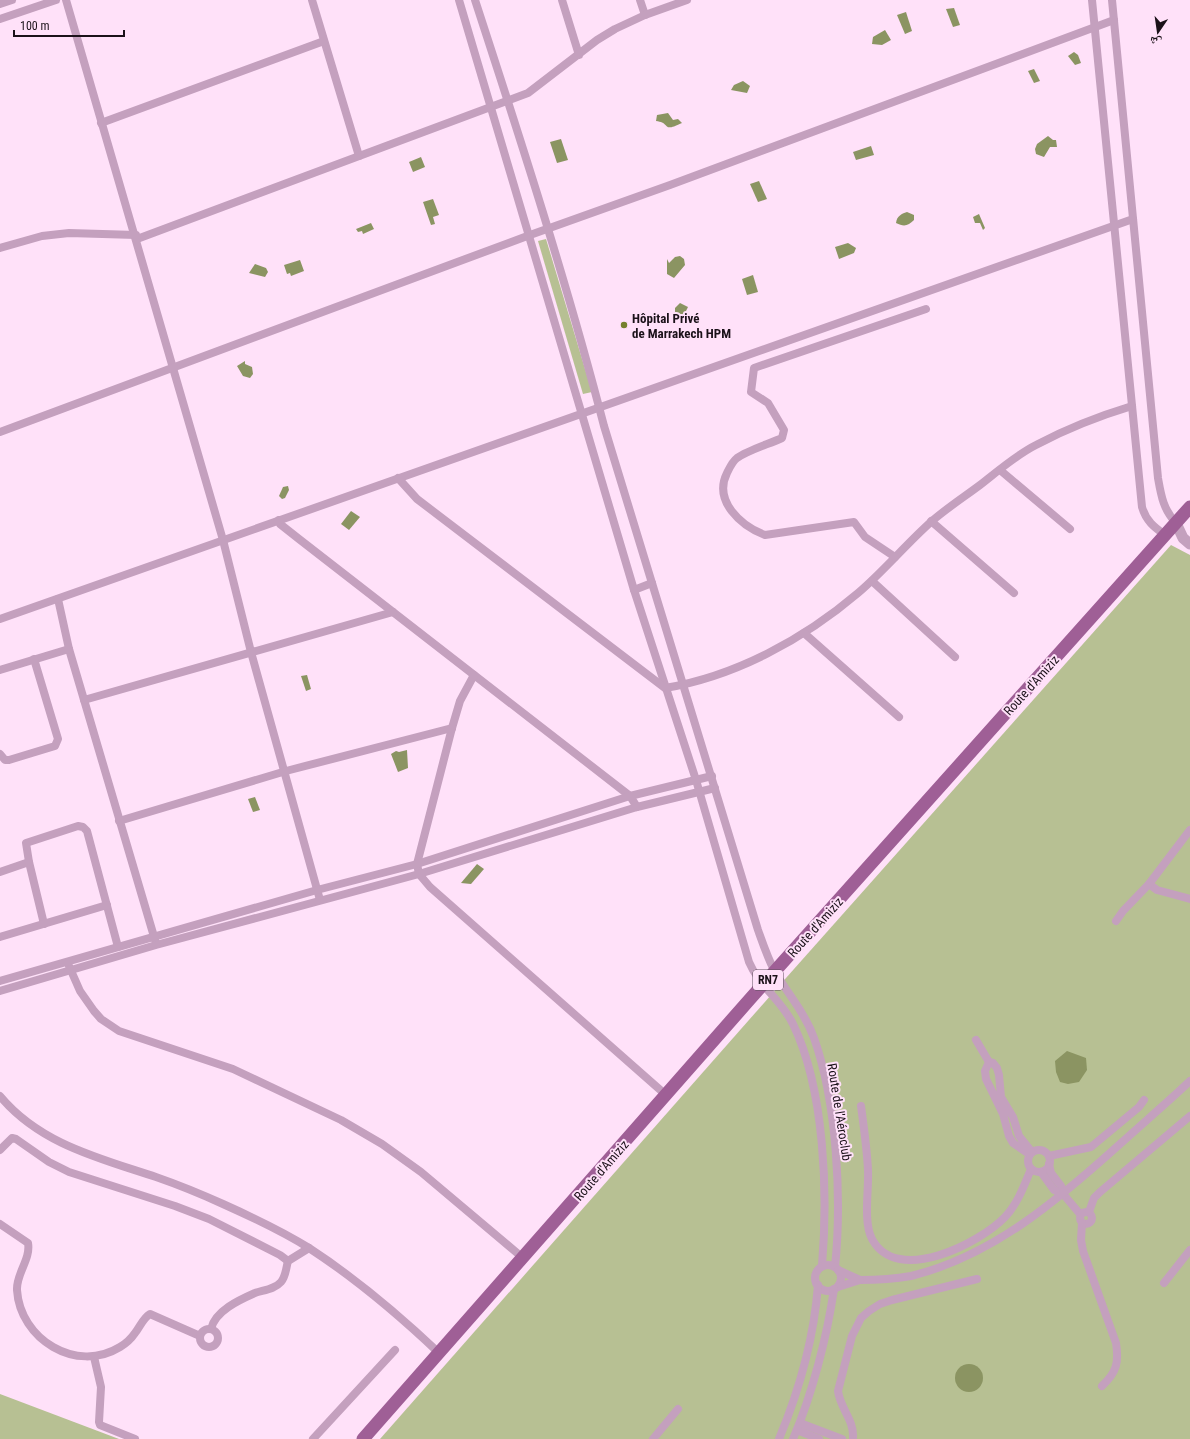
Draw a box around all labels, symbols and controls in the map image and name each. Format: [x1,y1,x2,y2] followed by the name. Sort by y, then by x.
[14,12,124,38] scale bar
[1138,12,1178,52] north arrow
[20,19,50,33] text: 100 m
[1148,33,1163,49] text: ش
[632,311,731,341] place label: Hôpital Privé de Marrakech HPM
[619,320,629,330] marker: Hôpital Privé de Marrakech HPM
[1001,652,1062,718] street label: Route d'Amiziz
[785,894,846,960] street label: Route d'Amiziz
[753,970,783,990] road number: RN7
[824,1062,855,1162] street label: Route de l’Aéroclub
[571,1137,632,1204] street label: Route d'Amiziz

